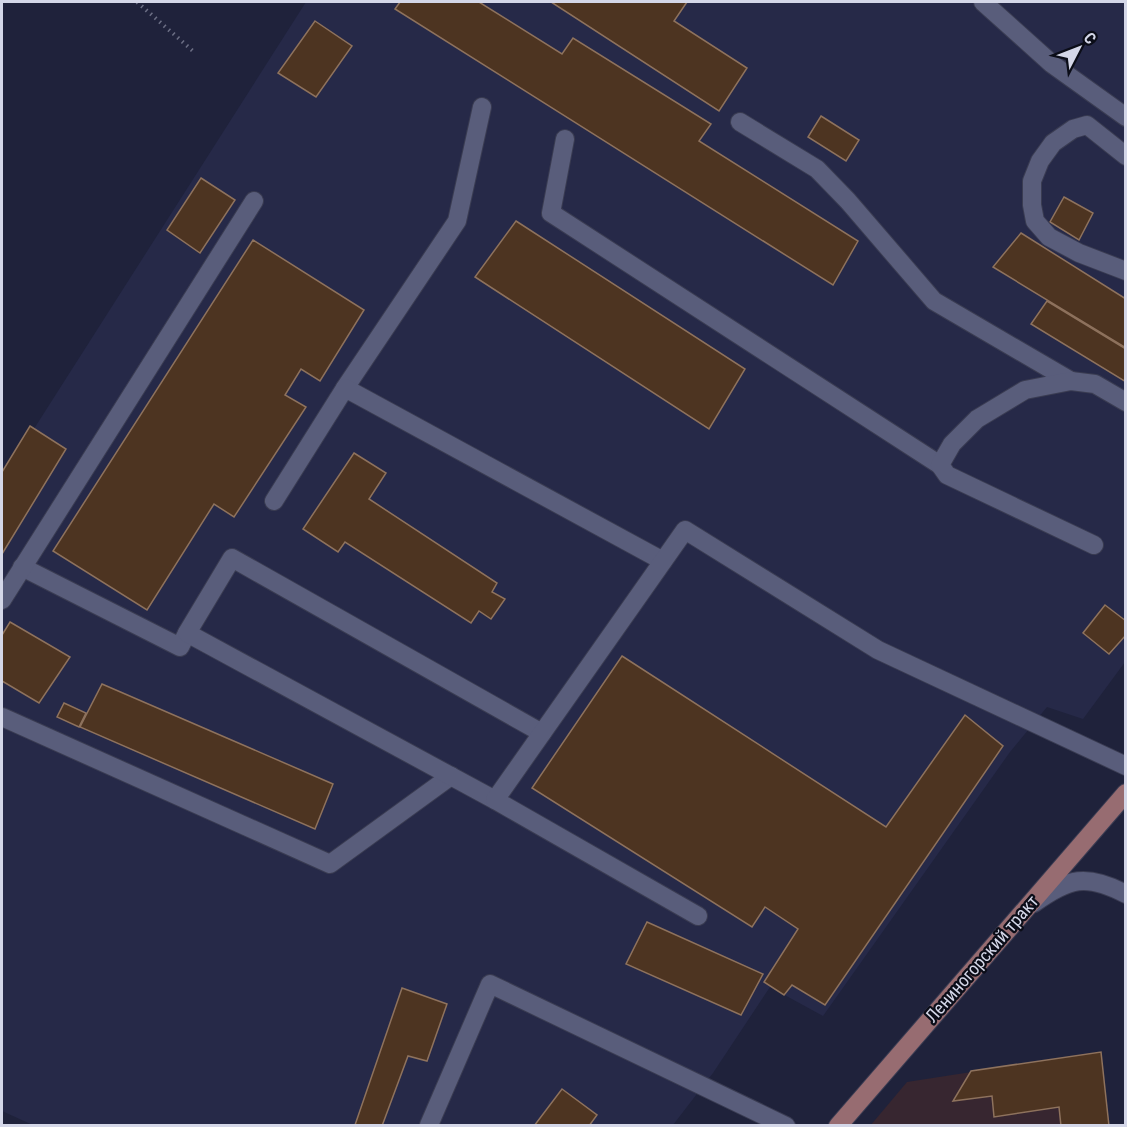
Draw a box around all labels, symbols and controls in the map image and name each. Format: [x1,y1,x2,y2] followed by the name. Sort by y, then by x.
[1049,18,1109,78] north arrow
[1080,29,1100,48] text: С
[921,891,1043,1026] street label: Лениногорский тракт

